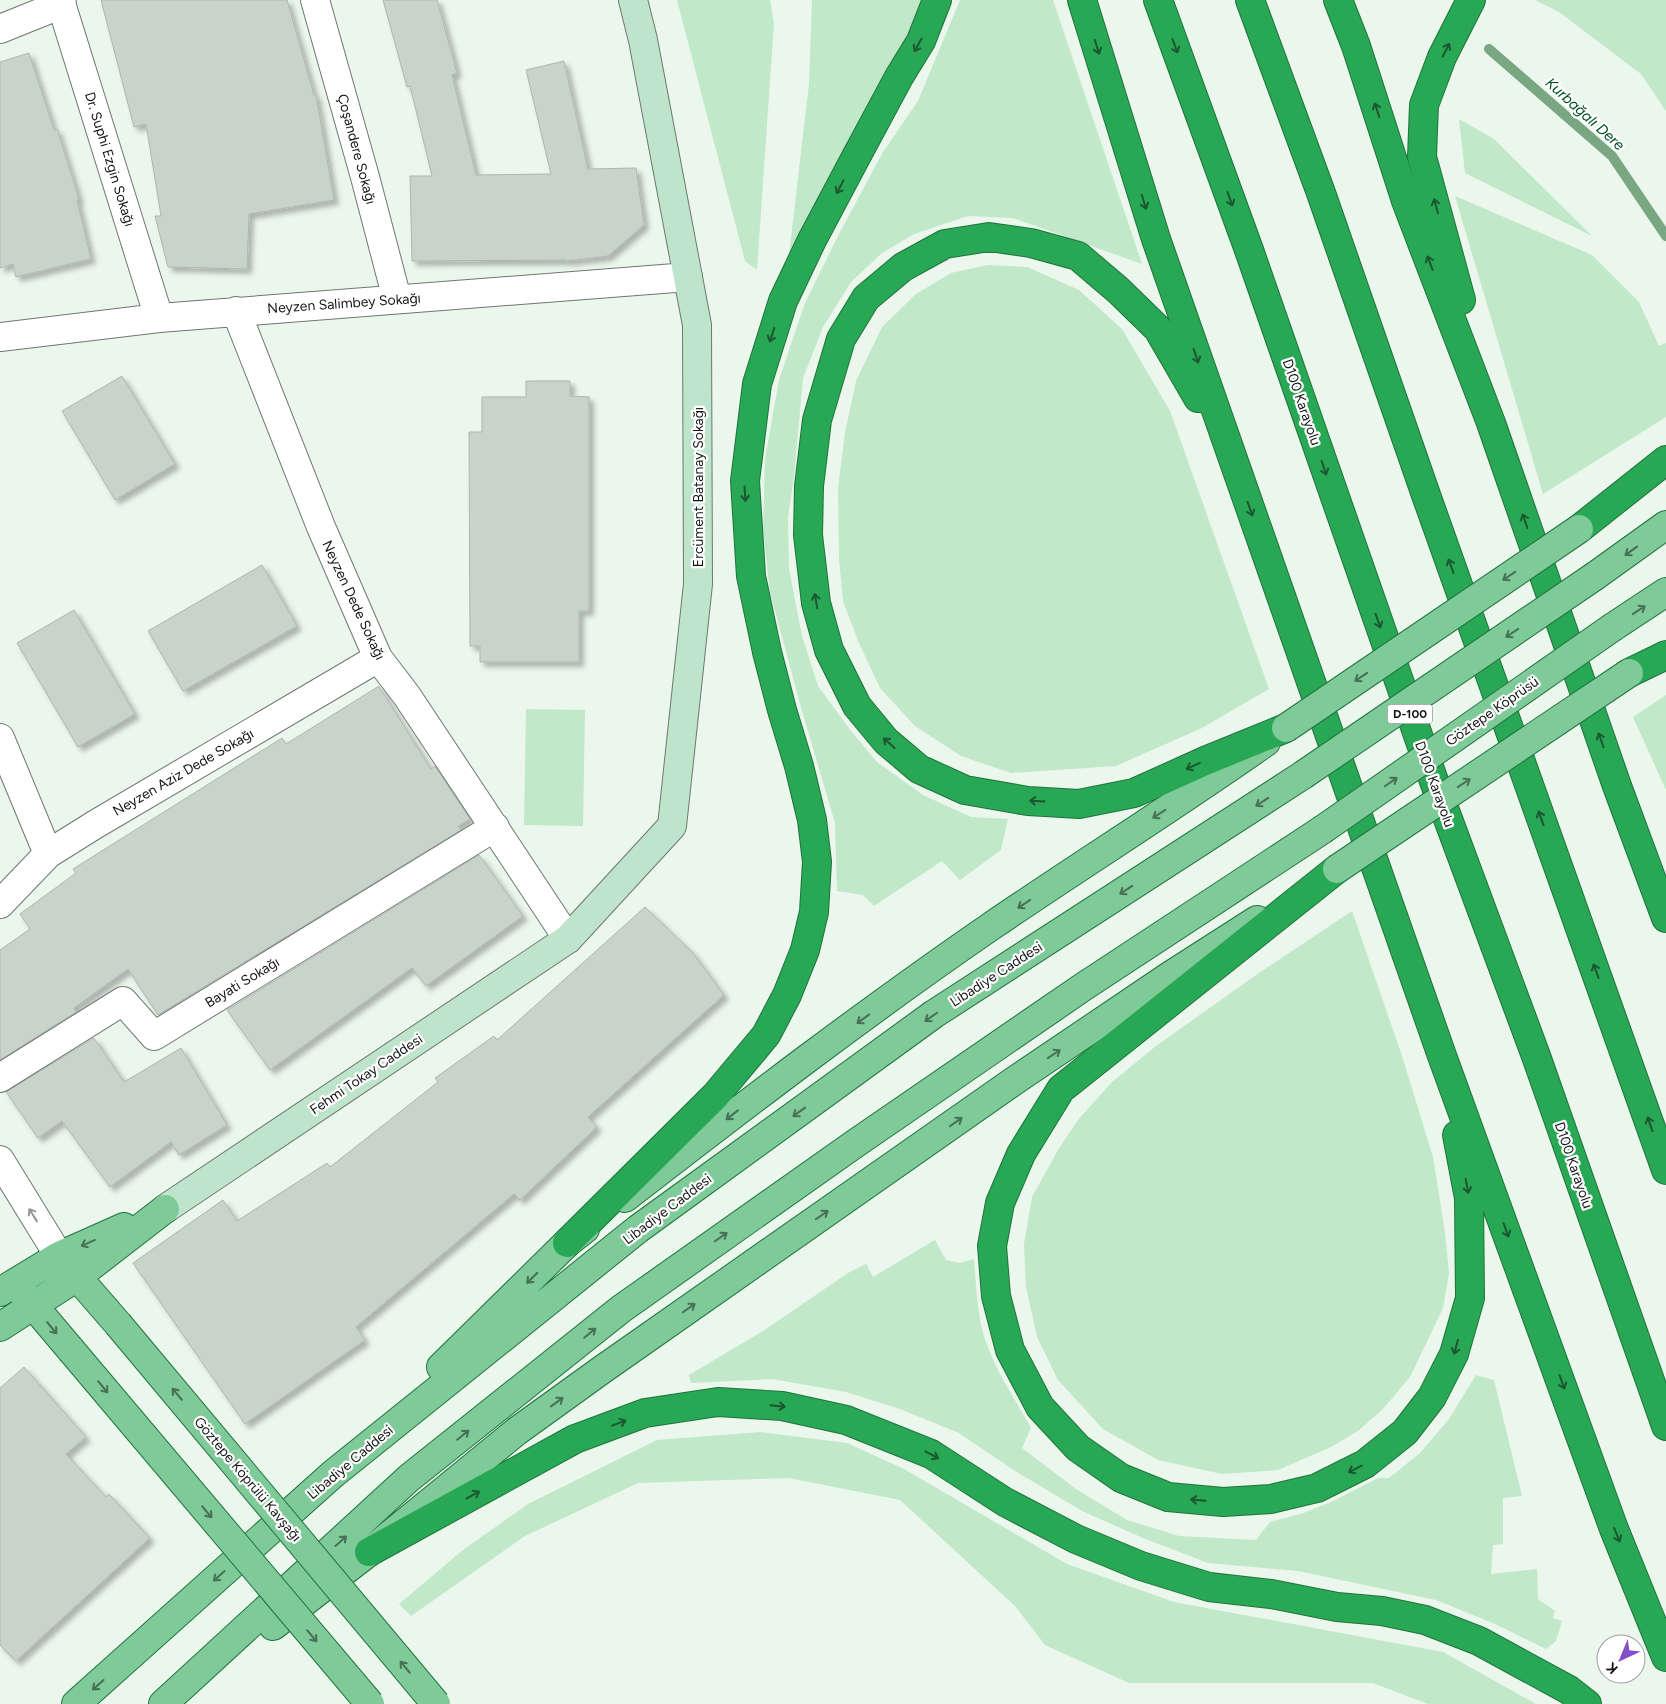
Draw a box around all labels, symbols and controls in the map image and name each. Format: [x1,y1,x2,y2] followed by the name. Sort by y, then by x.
[913,37,923,52] one-way arrow
[1092,38,1102,54] one-way arrow
[1171,38,1180,53] one-way arrow
[1442,43,1451,58] one-way arrow
[1542,74,1628,154] water label: Kurbağalı Dere
[81,90,138,228] street label: Dr. Suphi Ezgin Sokağı
[334,92,379,206] street label: Çoşandere Sokağı
[1371,102,1381,118] one-way arrow
[835,179,844,194] one-way arrow
[1226,190,1235,206] one-way arrow
[1140,193,1150,209] one-way arrow
[1430,199,1440,215] one-way arrow
[1425,256,1434,271] one-way arrow
[267,290,421,317] street label: Neyzen Salimbey Sokağı
[767,326,777,342] one-way arrow
[1192,348,1202,364] one-way arrow
[1279,357,1324,448] street label: D100 Karayolu
[690,407,707,567] street label: Ercüment Batanay Sokağı
[1320,459,1330,475] one-way arrow
[741,486,750,502] one-way arrow
[1246,501,1255,516] one-way arrow
[1520,513,1529,529] one-way arrow
[318,538,389,663] street label: Neyzen Dede Sokağı
[1624,546,1638,556] one-way arrow
[1446,559,1455,574] one-way arrow
[1503,571,1517,581] one-way arrow
[811,594,821,610] one-way arrow
[1632,604,1646,614] one-way arrow
[1374,613,1383,628] one-way arrow
[1505,628,1519,638] one-way arrow
[1354,672,1368,682] one-way arrow
[1443,673,1542,750] street label: Göztepe Köprüsü
[1388,704,1432,724] road number: D-100
[110,725,257,820] street label: Neyzen Aziz Dede Sokağı
[1596,733,1605,749] one-way arrow
[883,738,896,749] one-way arrow
[1411,739,1458,830] street label: D100 Karayolu
[1185,761,1200,771] one-way arrow
[1384,777,1398,787] one-way arrow
[1457,778,1471,788] one-way arrow
[1029,797,1045,806] one-way arrow
[1256,797,1270,807] one-way arrow
[1152,809,1166,819] one-way arrow
[1536,811,1545,826] one-way arrow
[1119,885,1133,895] one-way arrow
[1017,899,1031,909] one-way arrow
[947,938,1046,1011] street label: Libadiye Caddesi
[202,954,283,1011] street label: Bayati Sokağı
[1591,964,1600,979] one-way arrow
[924,1012,938,1022] one-way arrow
[856,1014,870,1024] one-way arrow
[307,1030,426,1118] street label: Fehmi Tokay Caddesi
[1047,1049,1061,1059] one-way arrow
[793,1107,807,1117] one-way arrow
[726,1110,739,1121] one-way arrow
[948,1117,962,1127] one-way arrow
[1645,1117,1654,1132] one-way arrow
[1551,1120,1596,1211] street label: D100 Karayolu
[620,1171,715,1248] street label: Libadiye Caddesi
[1463,1178,1472,1194] one-way arrow
[28,1208,38,1222] one-way arrow
[815,1210,829,1220] one-way arrow
[1502,1221,1511,1237] one-way arrow
[714,1232,728,1242] one-way arrow
[81,1239,96,1249] one-way arrow
[526,1271,538,1284] one-way arrow
[682,1303,696,1313] one-way arrow
[47,1321,58,1334] one-way arrow
[583,1328,596,1339] one-way arrow
[1450,1338,1460,1354] one-way arrow
[1557,1374,1567,1390] one-way arrow
[97,1381,108,1394] one-way arrow
[172,1388,183,1401] one-way arrow
[550,1397,564,1407] one-way arrow
[770,1401,786,1411] one-way arrow
[190,1414,305,1545] street label: Göztepe Köprülü Kavşağı
[610,1418,626,1427] one-way arrow
[304,1422,397,1503] street label: Libadiye Caddesi
[456,1429,469,1440] one-way arrow
[924,1451,939,1461] one-way arrow
[1348,1465,1363,1474] one-way arrow
[466,1489,480,1499] one-way arrow
[1191,1495,1207,1505] one-way arrow
[202,1505,213,1518] one-way arrow
[1613,1527,1622,1542] one-way arrow
[334,1535,347,1547] one-way arrow
[212,1570,225,1582] one-way arrow
[307,1629,318,1642] one-way arrow
[1596,1634,1646,1684] north arrow
[1603,1658,1622,1677] text: K
[399,1660,410,1673] one-way arrow
[91,1679,104,1690] one-way arrow

